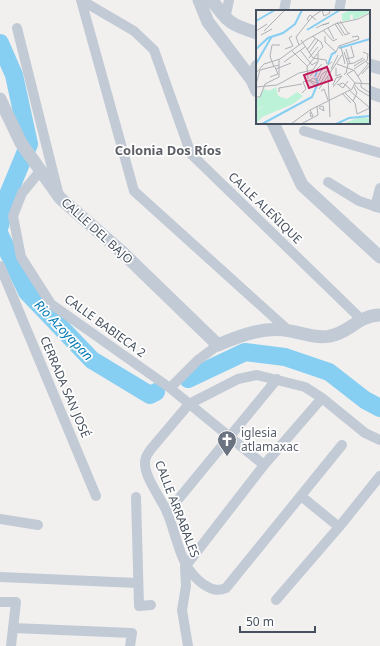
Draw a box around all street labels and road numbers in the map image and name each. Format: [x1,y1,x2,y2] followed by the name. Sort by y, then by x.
[225,168,306,247] street label: CALLE ALEÑIQUE
[58,194,137,267] street label: CALLE DEL BAJO
[61,290,150,361] street label: CALLE BABIECA 2
[36,334,94,440] street label: CERRADA SAN JOSÉ
[151,458,204,560] street label: CALLE ARRABALES

